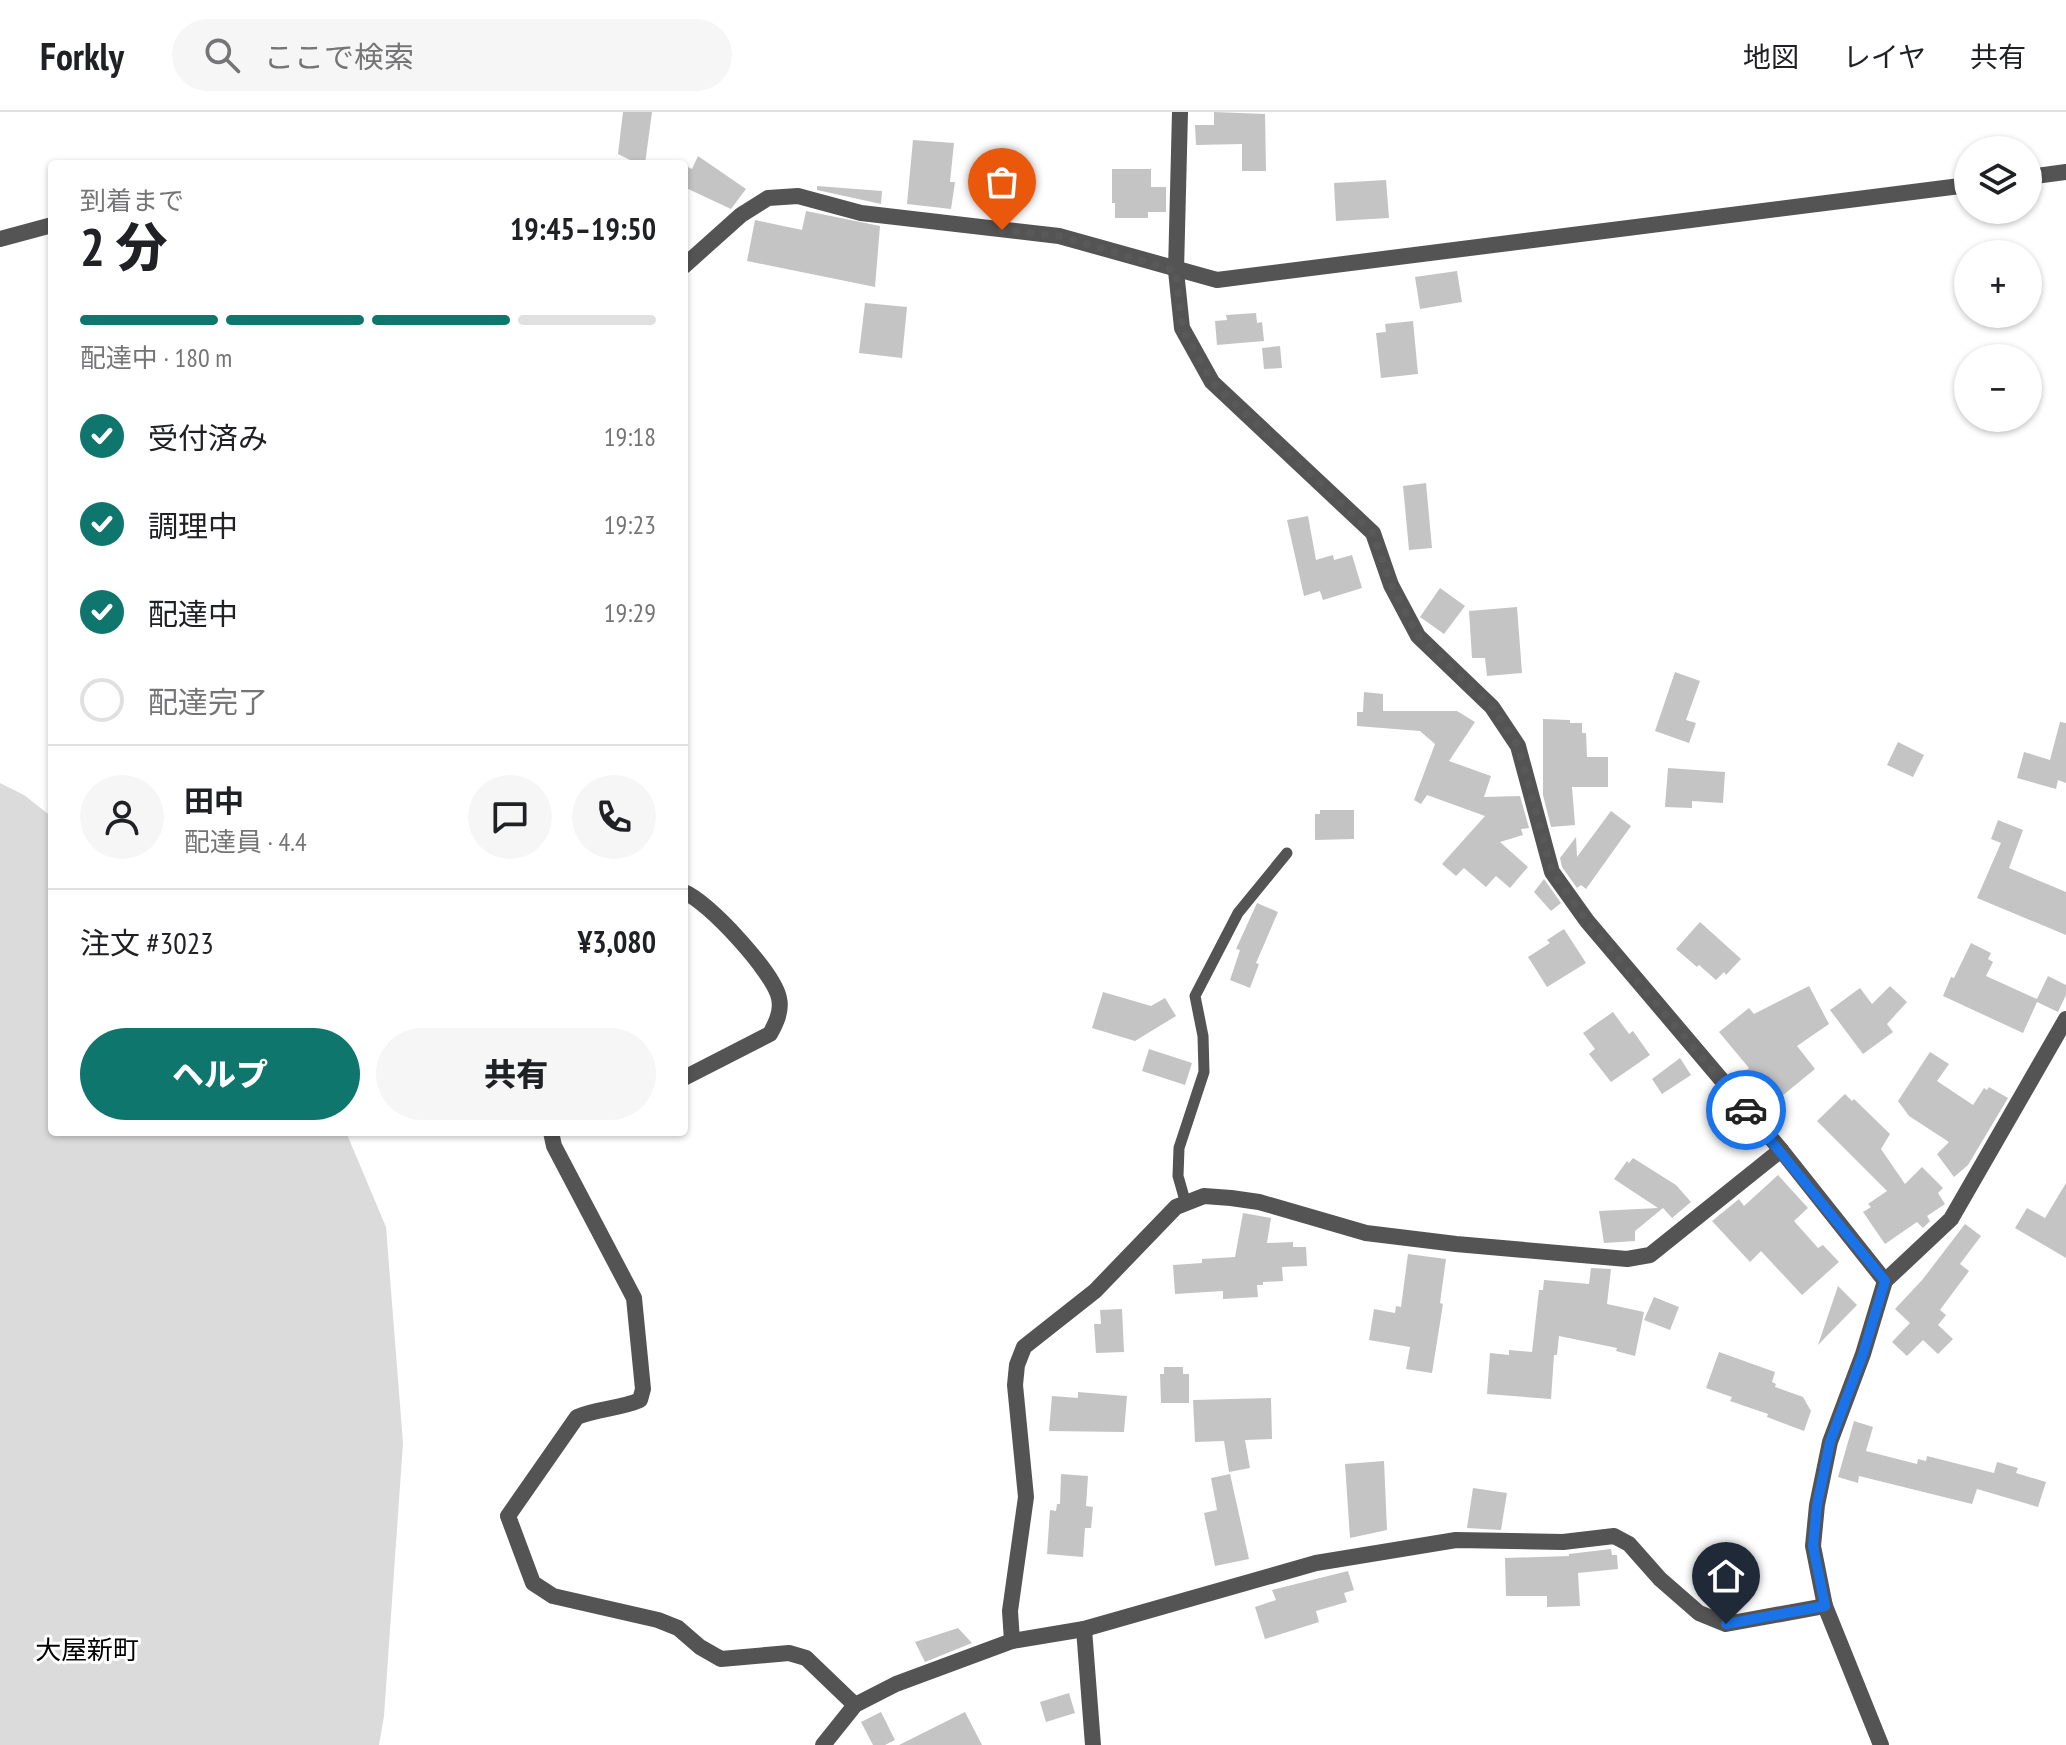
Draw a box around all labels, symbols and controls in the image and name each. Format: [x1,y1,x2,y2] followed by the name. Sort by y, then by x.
[172,19,732,91] search box
[40,31,124,80] text: Forkly
[200,33,244,77] icon: search
[264,37,414,76] text: ここで検索
[1743,38,1799,75] text: 地図
[1843,38,1926,75] text: レイヤ
[1970,38,2026,75] text: 共有
[1954,136,2042,432] map controls
[1954,136,2042,224] button: layers
[968,148,1036,230] pin
[980,160,1024,204] icon: bag
[80,184,184,217] text: 到着まで
[510,209,656,248] text: 19:45–19:50
[80,213,168,280] text: 2 分
[1954,240,2042,328] button: +
[80,341,232,374] text: 配達中 · 180 m
[1954,344,2042,432] button: −
[80,414,124,458] icon: check
[148,418,268,457] text: 受付済み
[604,420,656,453] text: 19:18
[80,502,124,546] icon: check
[148,506,238,545] text: 調理中
[604,508,656,541] text: 19:23
[80,590,124,634] icon: check
[148,594,238,633] text: 配達中
[604,596,656,629] text: 19:29
[148,682,268,721] text: 配達完了
[80,775,164,859] button: person
[468,775,552,859] button: chat
[572,775,656,859] button: phone
[184,781,244,820] text: 田中
[184,825,307,858] text: 配達員 · 4.4
[578,922,656,961] text: ¥3,080
[80,923,214,962] text: 注文 #3023
[80,1028,360,1120] button: ヘルプ
[376,1028,656,1120] button: 共有
[1706,1070,1786,1150] courier
[1724,1088,1768,1132] icon: car
[1692,1542,1760,1624] pin
[1704,1554,1748,1598] icon: home
[35,1633,139,1666] district label: 大屋新町

